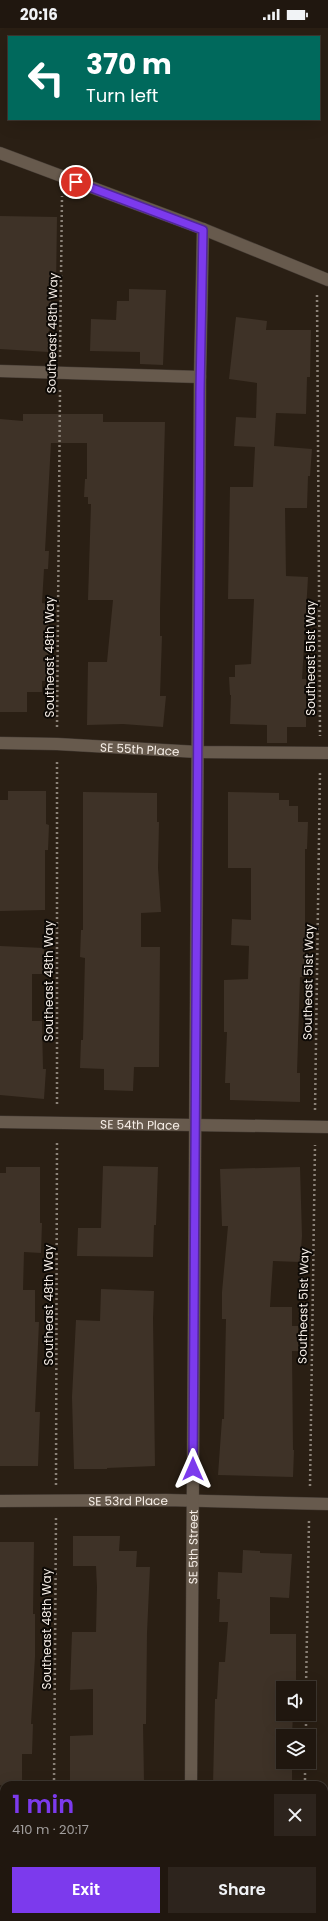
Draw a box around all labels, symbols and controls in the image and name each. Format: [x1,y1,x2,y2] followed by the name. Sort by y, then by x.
[20,4,58,25] text: 20:16
[86,45,172,84] text: 370 m
[20,52,72,104] icon: left
[86,83,158,108] text: Turn left
[59,165,93,199] pin
[65,171,87,193] icon: arrive
[42,272,62,394] street label: Southeast 48th Way
[41,596,58,717] street label: Southeast 48th Way
[302,600,319,716] street label: Southeast 51st Way
[100,738,180,759] street label: SE 55th Place
[40,920,57,1041] street label: Southeast 48th Way
[298,924,318,1040] street label: Southeast 51st Way
[100,1115,180,1133] street label: SE 54th Place
[40,1244,57,1365] street label: Southeast 48th Way
[293,1248,313,1364] street label: Southeast 51st Way
[172,1448,214,1490] position arrow
[88,1491,168,1509] street label: SE 53rd Place
[184,1510,201,1584] street label: SE 5th Street
[38,1568,55,1689] street label: Southeast 48th Way
[276,1681,316,1769] map controls
[276,1681,316,1721] button: sound
[276,1729,316,1769] button: layers
[12,1788,74,1821] text: 1 min
[274,1794,316,1836] button: close
[12,1820,89,1839] text: 410 m · 20:17
[12,1867,160,1913] button: Exit
[168,1867,316,1913] button: Share

